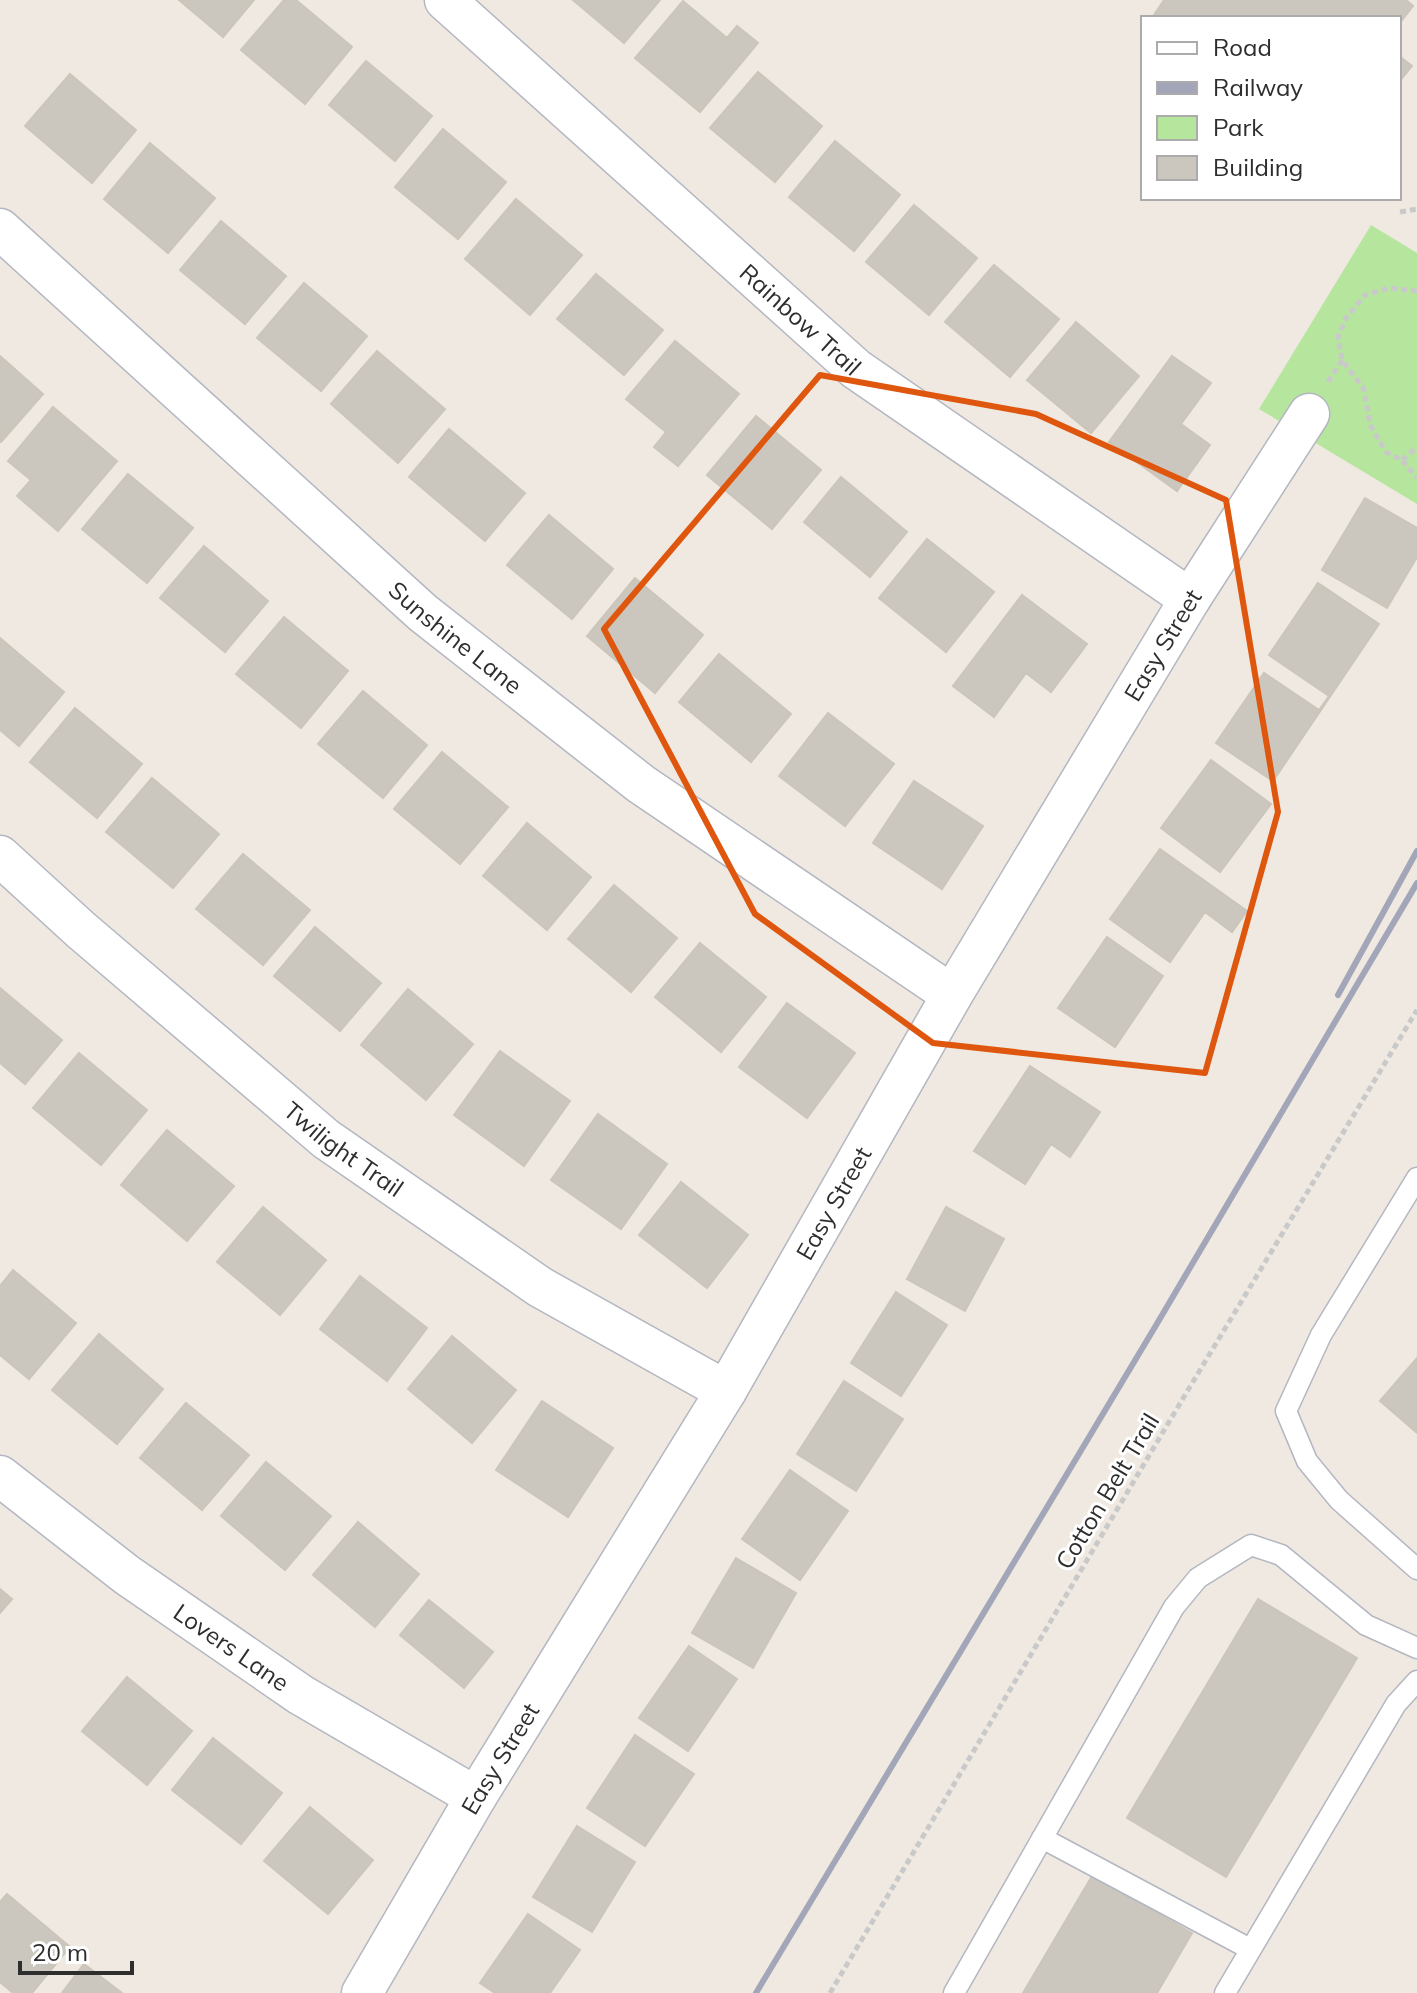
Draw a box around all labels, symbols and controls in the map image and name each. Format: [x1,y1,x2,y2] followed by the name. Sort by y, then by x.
[1141,16,1401,200] legend
[1213,32,1272,62] text: Road
[1213,72,1303,102] text: Railway
[1213,112,1264,142] text: Park
[1213,152,1303,182] text: Building
[734,257,868,382] street label: Rainbow Trail
[383,575,528,700] street label: Sunshine Lane
[1117,583,1208,706] street label: Easy Street
[278,1095,409,1203] street label: Twilight Trail
[789,1141,877,1265] street label: Easy Street
[1049,1408,1165,1574] street label: Cotton Belt Trail
[168,1597,295,1697] street label: Lovers Lane
[454,1697,545,1820] street label: Easy Street
[20,1925,132,1975] scale bar
[32,1937,88,1967] text: 20 m

